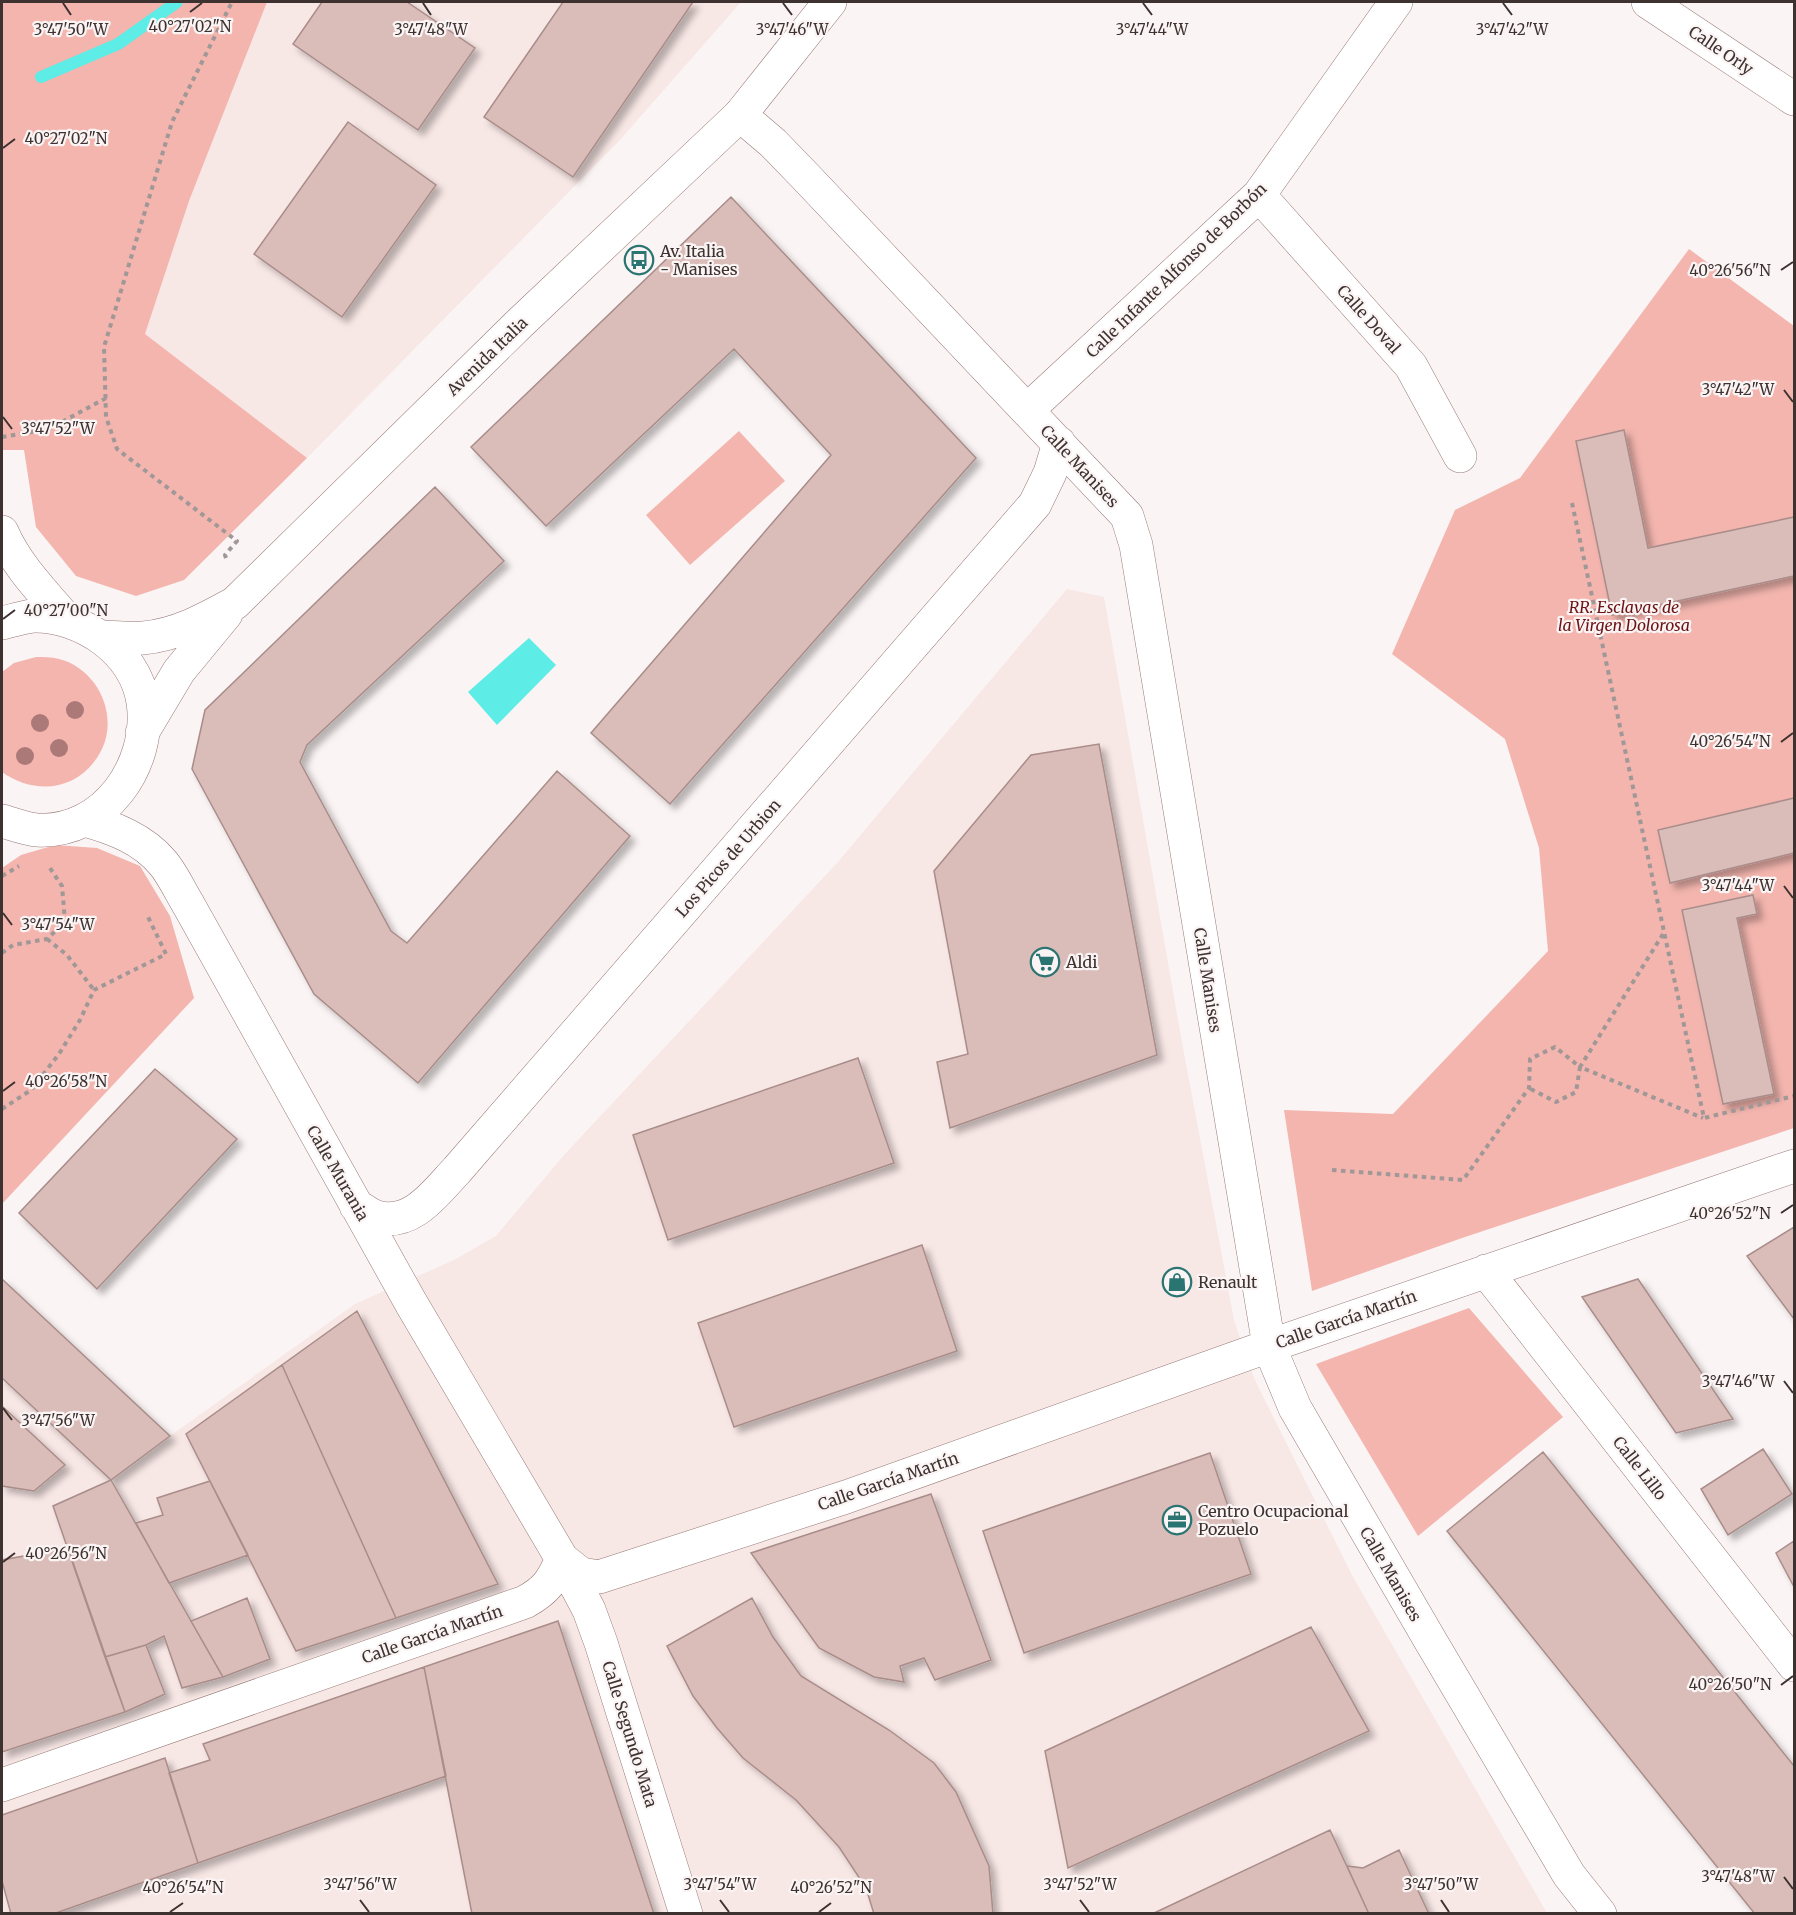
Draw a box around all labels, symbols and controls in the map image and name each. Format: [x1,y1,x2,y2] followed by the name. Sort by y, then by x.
[149,17,232,36] text: 40°27'02"N
[34,20,109,39] text: 3°47'50"W
[394,20,469,39] text: 3°47'48"W
[756,20,829,39] text: 3°47'46"W
[1116,20,1189,39] text: 3°47'44"W
[1476,20,1549,39] text: 3°47'42"W
[1685,21,1758,79] street label: Calle Orly
[25,129,108,148] text: 40°27'02"N
[1082,178,1271,362] street label: Calle Infante Alfonso de Borbón
[659,241,738,279] place label: Av. Italia - Manises
[623,244,655,276] bus stop icon: Av. Italia - Manises
[1689,261,1771,280] text: 40°26'56"N
[1333,281,1405,358] street label: Calle Doval
[442,312,532,400] street label: Avenida Italia
[1702,380,1775,399] text: 3°47'42"W
[21,419,96,438] text: 3°47'52"W
[1037,421,1123,512] street label: Calle Manises
[1558,597,1690,635] park label: RR. Esclavas de la Virgen Dolorosa
[24,601,109,620] text: 40°27'00"N
[1689,732,1771,751] text: 40°26'54"N
[671,794,785,921] street label: Los Picos de Urbion
[1702,876,1775,895] text: 3°47'44"W
[22,915,95,934] text: 3°47'54"W
[1190,926,1226,1034] street label: Calle Manises
[1029,946,1061,978] supermarket icon: Aldi
[1065,952,1097,972] place label: Aldi
[25,1072,107,1091] text: 40°26'58"N
[303,1122,374,1225] street label: Calle Murania
[1689,1204,1771,1223] text: 40°26'52"N
[1161,1266,1193,1298] shop icon: Renault
[1198,1272,1258,1292] place label: Renault
[1273,1285,1419,1352] street label: Calle García Martín
[1702,1372,1775,1391] text: 3°47'46"W
[21,1411,96,1430] text: 3°47'56"W
[1609,1432,1671,1504] street label: Calle Lillo
[815,1447,961,1514] street label: Calle García Martín
[1198,1501,1348,1539] place label: Centro Ocupacional Pozuelo
[1161,1504,1193,1536] office icon: Centro Ocupacional Pozuelo
[1356,1523,1426,1625] street label: Calle Manises
[25,1544,107,1563] text: 40°26'56"N
[359,1600,505,1667] street label: Calle García Martín
[598,1658,662,1810] street label: Calle Segundo Mata
[1689,1675,1772,1694] text: 40°26'50"N
[1701,1867,1776,1886] text: 3°47'48"W
[323,1875,398,1894] text: 3°47'56"W
[684,1875,757,1894] text: 3°47'54"W
[1043,1875,1118,1894] text: 3°47'52"W
[1404,1875,1479,1894] text: 3°47'50"W
[142,1878,224,1897] text: 40°26'54"N
[790,1878,872,1897] text: 40°26'52"N

